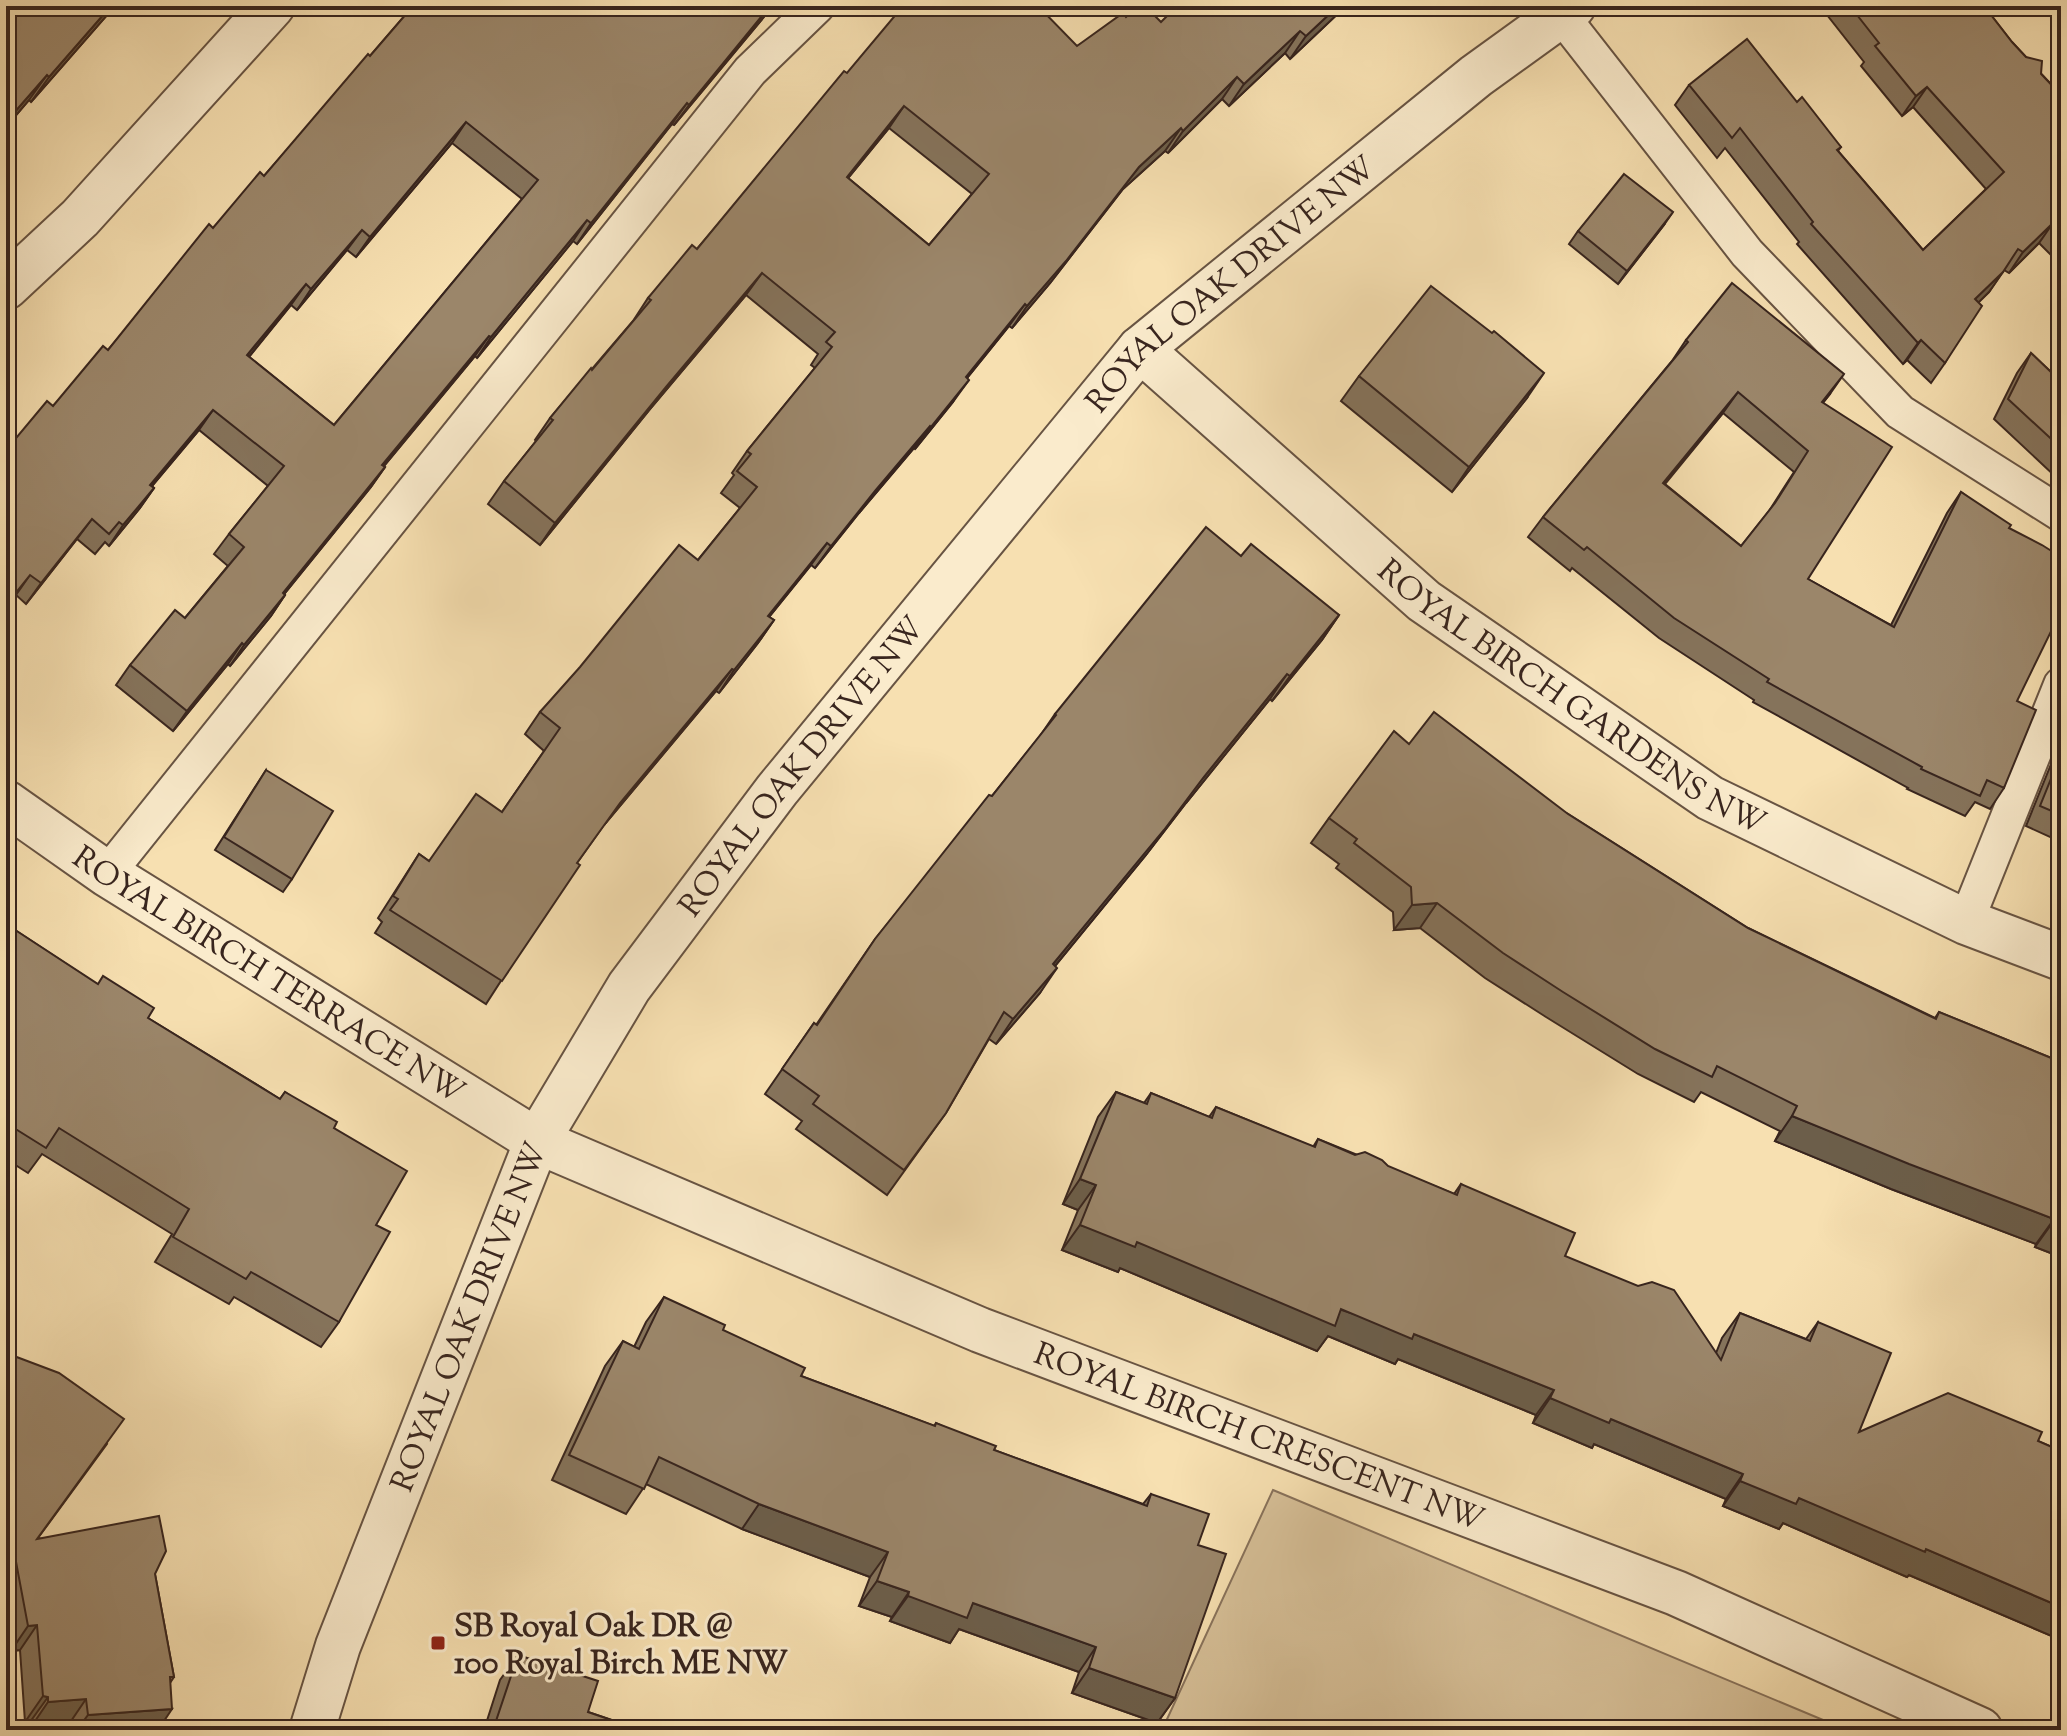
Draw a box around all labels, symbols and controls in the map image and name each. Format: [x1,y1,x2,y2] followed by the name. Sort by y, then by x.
[1076,146,1387,424] street label: ROYAL OAK DRIVE NW
[1366,550,1773,848] street label: ROYAL BIRCH GARDENS NW
[669,608,937,928] street label: ROYAL OAK DRIVE NW
[62,836,473,1117] street label: ROYAL BIRCH TERRACE NW
[381,1136,560,1499] street label: ROYAL OAK DRIVE NW
[1027,1332,1490,1544] street label: ROYAL BIRCH CRESCENT NW
[454,1605,788,1688] place label: SB Royal Oak DR @ 100 Royal Birch ME NW
[429,1634,447,1652] marker: SB Royal Oak DR @ 100 Royal Birch ME NW

